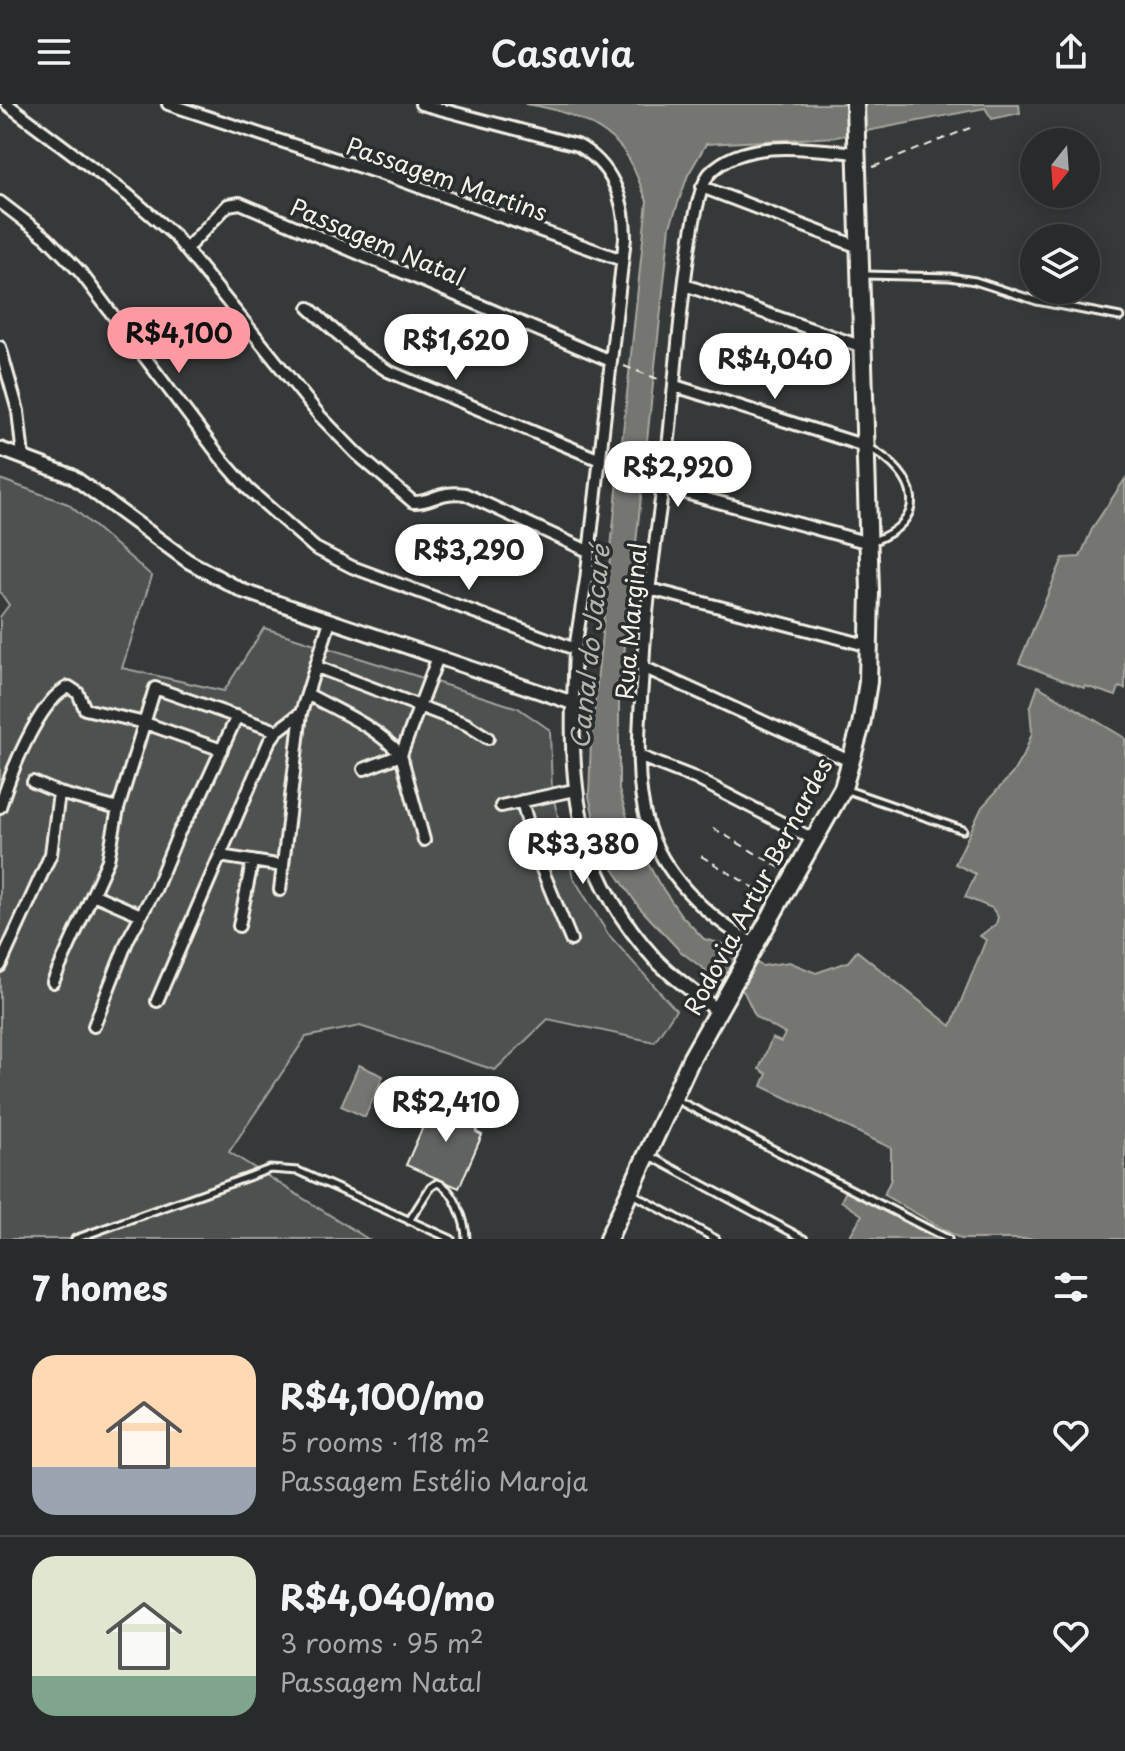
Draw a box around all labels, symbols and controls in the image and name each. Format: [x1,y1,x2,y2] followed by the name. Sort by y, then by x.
[491,25,634,79] text: Casavia
[32,30,76,74] icon: menu
[1049,30,1093,74] icon: share
[342,127,552,229] street label: Passagem Martins
[1020,128,1100,208] north arrow
[1020,128,1100,304] map controls
[285,188,471,294] street label: Passagem Natal
[1020,224,1100,304] button: layers
[105,307,253,375] pin: R$4,100
[125,313,233,352] text: R$4,100
[382,314,530,382] pin: R$1,620
[402,320,510,359] text: R$1,620
[701,333,849,401] pin: R$4,040
[717,339,833,378] text: R$4,040
[604,441,752,509] pin: R$2,920
[622,447,734,486] text: R$2,920
[395,524,543,592] pin: R$3,290
[413,530,525,569] text: R$3,290
[559,540,619,751] water label: Canal do Jacaré
[605,541,655,701] street label: Rua Marginal
[674,751,840,1021] street label: Rodovia Artur Bernardes
[509,818,657,886] pin: R$3,380
[527,824,639,863] text: R$3,380
[372,1076,520,1144] pin: R$2,410
[392,1082,500,1121] text: R$2,410
[32,1261,168,1313] text: 7 homes
[1049,1265,1093,1309] icon: filters
[280,1370,484,1422] text: R$4,100/mo
[96,1387,192,1483] icon: home
[1049,1413,1093,1457] icon: heart
[280,1422,490,1461] text: 5 rooms · 118 m²
[280,1461,588,1500] text: Passagem Estélio Maroja
[280,1571,495,1623] text: R$4,040/mo
[96,1588,192,1684] icon: home
[1049,1614,1093,1658] icon: heart
[280,1623,484,1662] text: 3 rooms · 95 m²
[280,1662,482,1701] text: Passagem Natal

